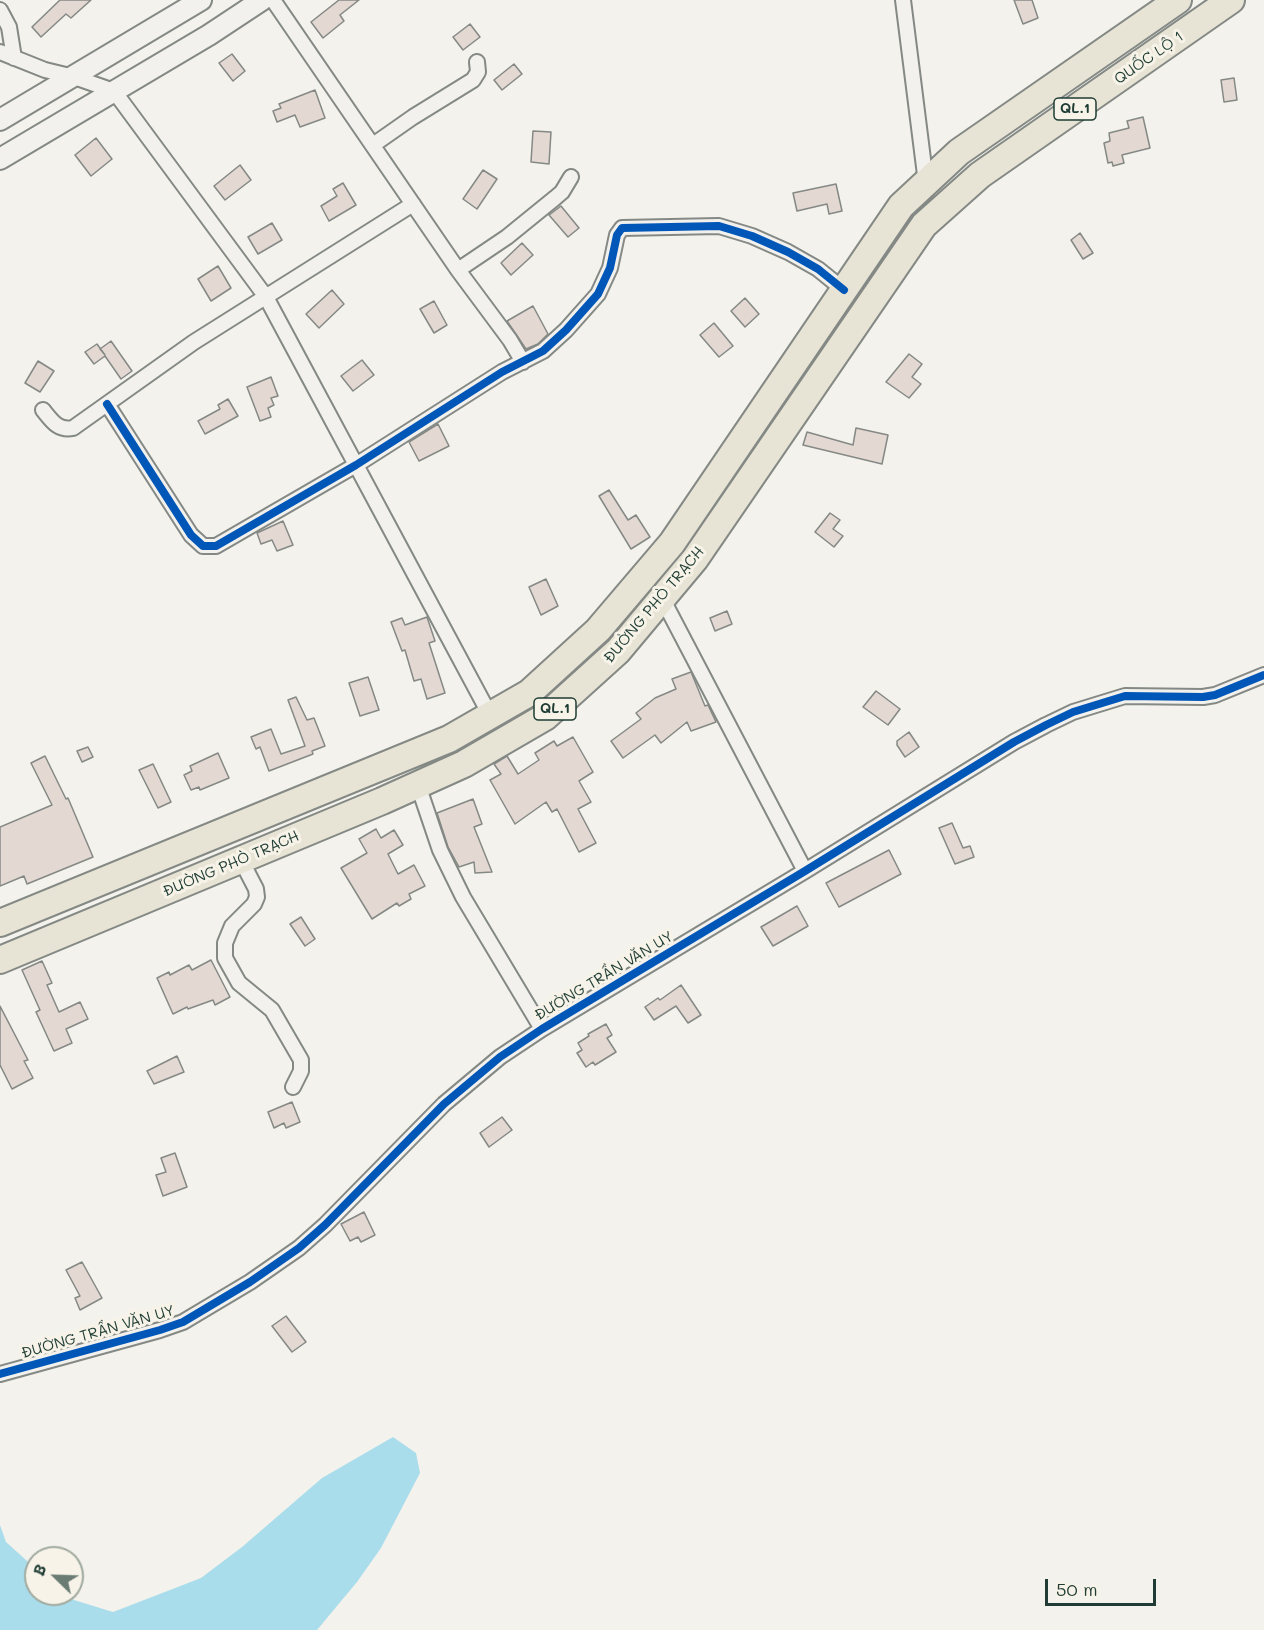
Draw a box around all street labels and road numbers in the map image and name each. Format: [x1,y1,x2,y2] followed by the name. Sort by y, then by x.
[1111,28,1187,88] street label: QUỐC LỘ 1
[1054,98,1096,120] road number: QL.1
[600,543,708,667] street label: ĐƯỜNG PHÒ TRẠCH
[534,698,576,720] road number: QL.1
[160,827,302,901] street label: ĐƯỜNG PHÒ TRẠCH
[531,927,677,1025] street label: ĐƯỜNG TRẦN VĂN UY
[19,1301,177,1363] street label: ĐƯỜNG TRẦN VĂN UY

